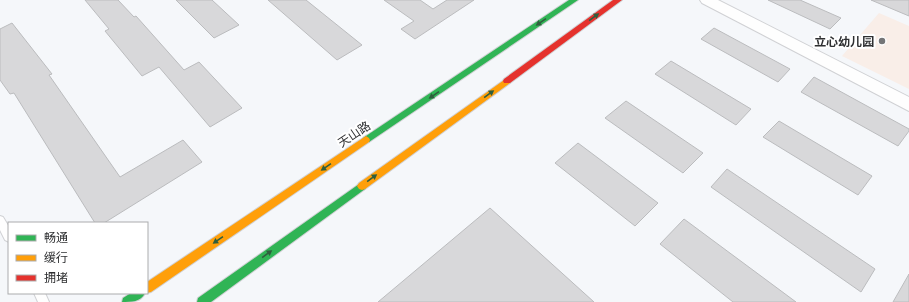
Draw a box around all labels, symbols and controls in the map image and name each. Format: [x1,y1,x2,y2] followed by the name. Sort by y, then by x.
[589,13,600,21] one-way arrow
[536,18,546,26] one-way arrow
[814,33,874,50] place label: 立心幼儿园
[877,36,887,46] marker: 立心幼儿园
[484,90,494,98] one-way arrow
[428,91,439,99] one-way arrow
[334,117,374,151] street label: 天山路
[321,163,331,171] one-way arrow
[367,174,378,182] one-way arrow
[8,222,148,294] legend
[44,229,68,246] text: 畅通
[213,236,223,244] one-way arrow
[44,249,68,266] text: 缓行
[262,250,273,259] one-way arrow
[44,269,68,286] text: 拥堵

